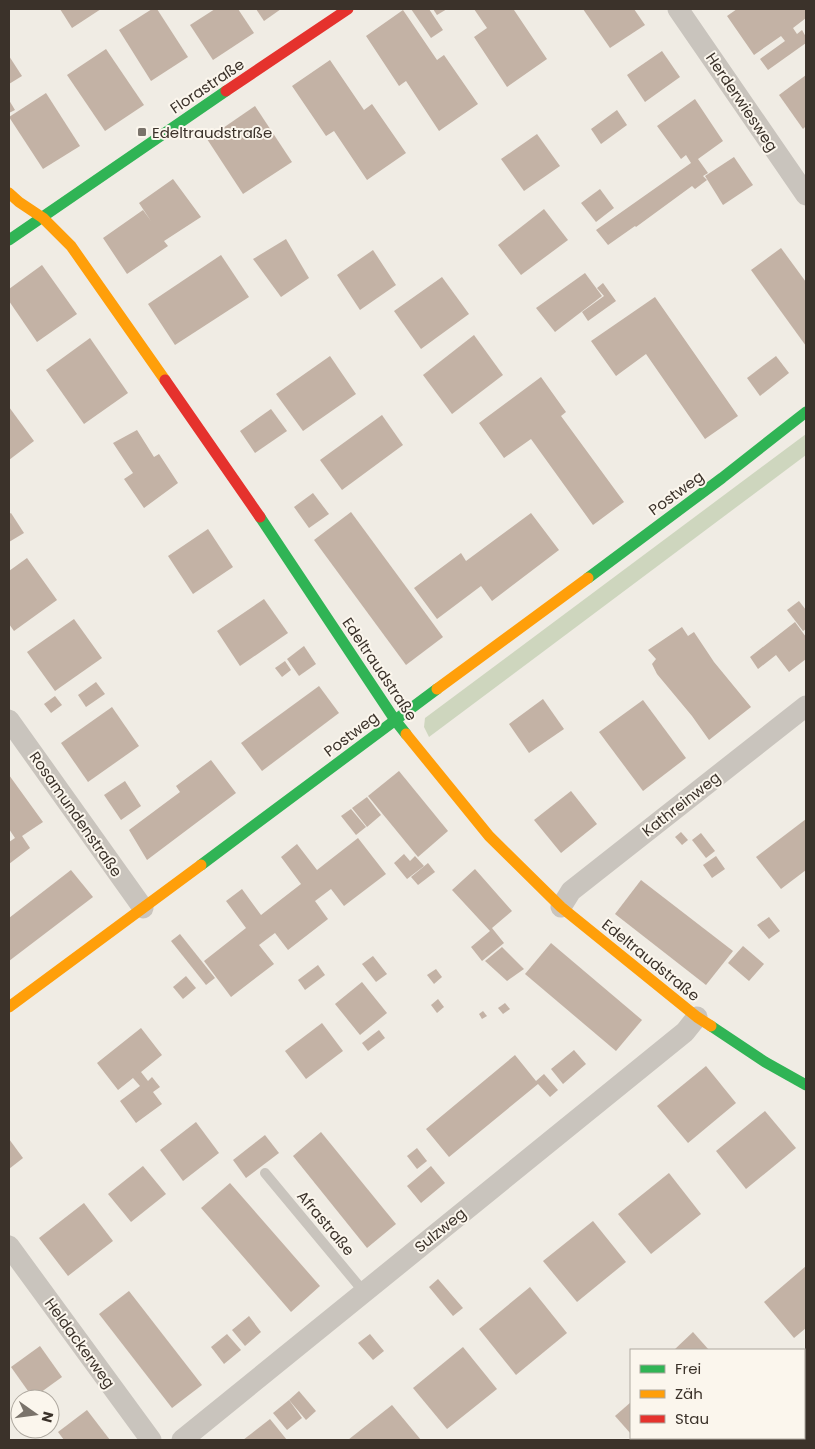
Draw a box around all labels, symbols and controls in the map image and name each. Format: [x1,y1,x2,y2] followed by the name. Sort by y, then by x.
[701,48,783,156] street label: Herderwiesweg
[166,53,248,119] street label: Florastraße
[152,122,272,143] place label: Edeltraudstraße
[136,126,148,138] marker: Edeltraudstraße
[644,466,708,520] street label: Postweg
[338,613,422,725] street label: Edeltraudstraße
[319,707,383,761] street label: Postweg
[25,747,127,881] street label: Rosamundenstraße
[637,767,725,841] street label: Kathreinweg
[598,914,704,1006] street label: Edeltraudstraße
[292,1186,360,1260] street label: Afrastraße
[410,1203,470,1257] street label: Sulzweg
[40,1293,120,1393] street label: Heldackerweg
[630,1349,805,1439] legend
[675,1358,701,1379] text: Frei
[675,1383,703,1404] text: Zäh
[10,1389,60,1439] north arrow
[675,1408,709,1429] text: Stau
[37,1410,59,1425] text: N

